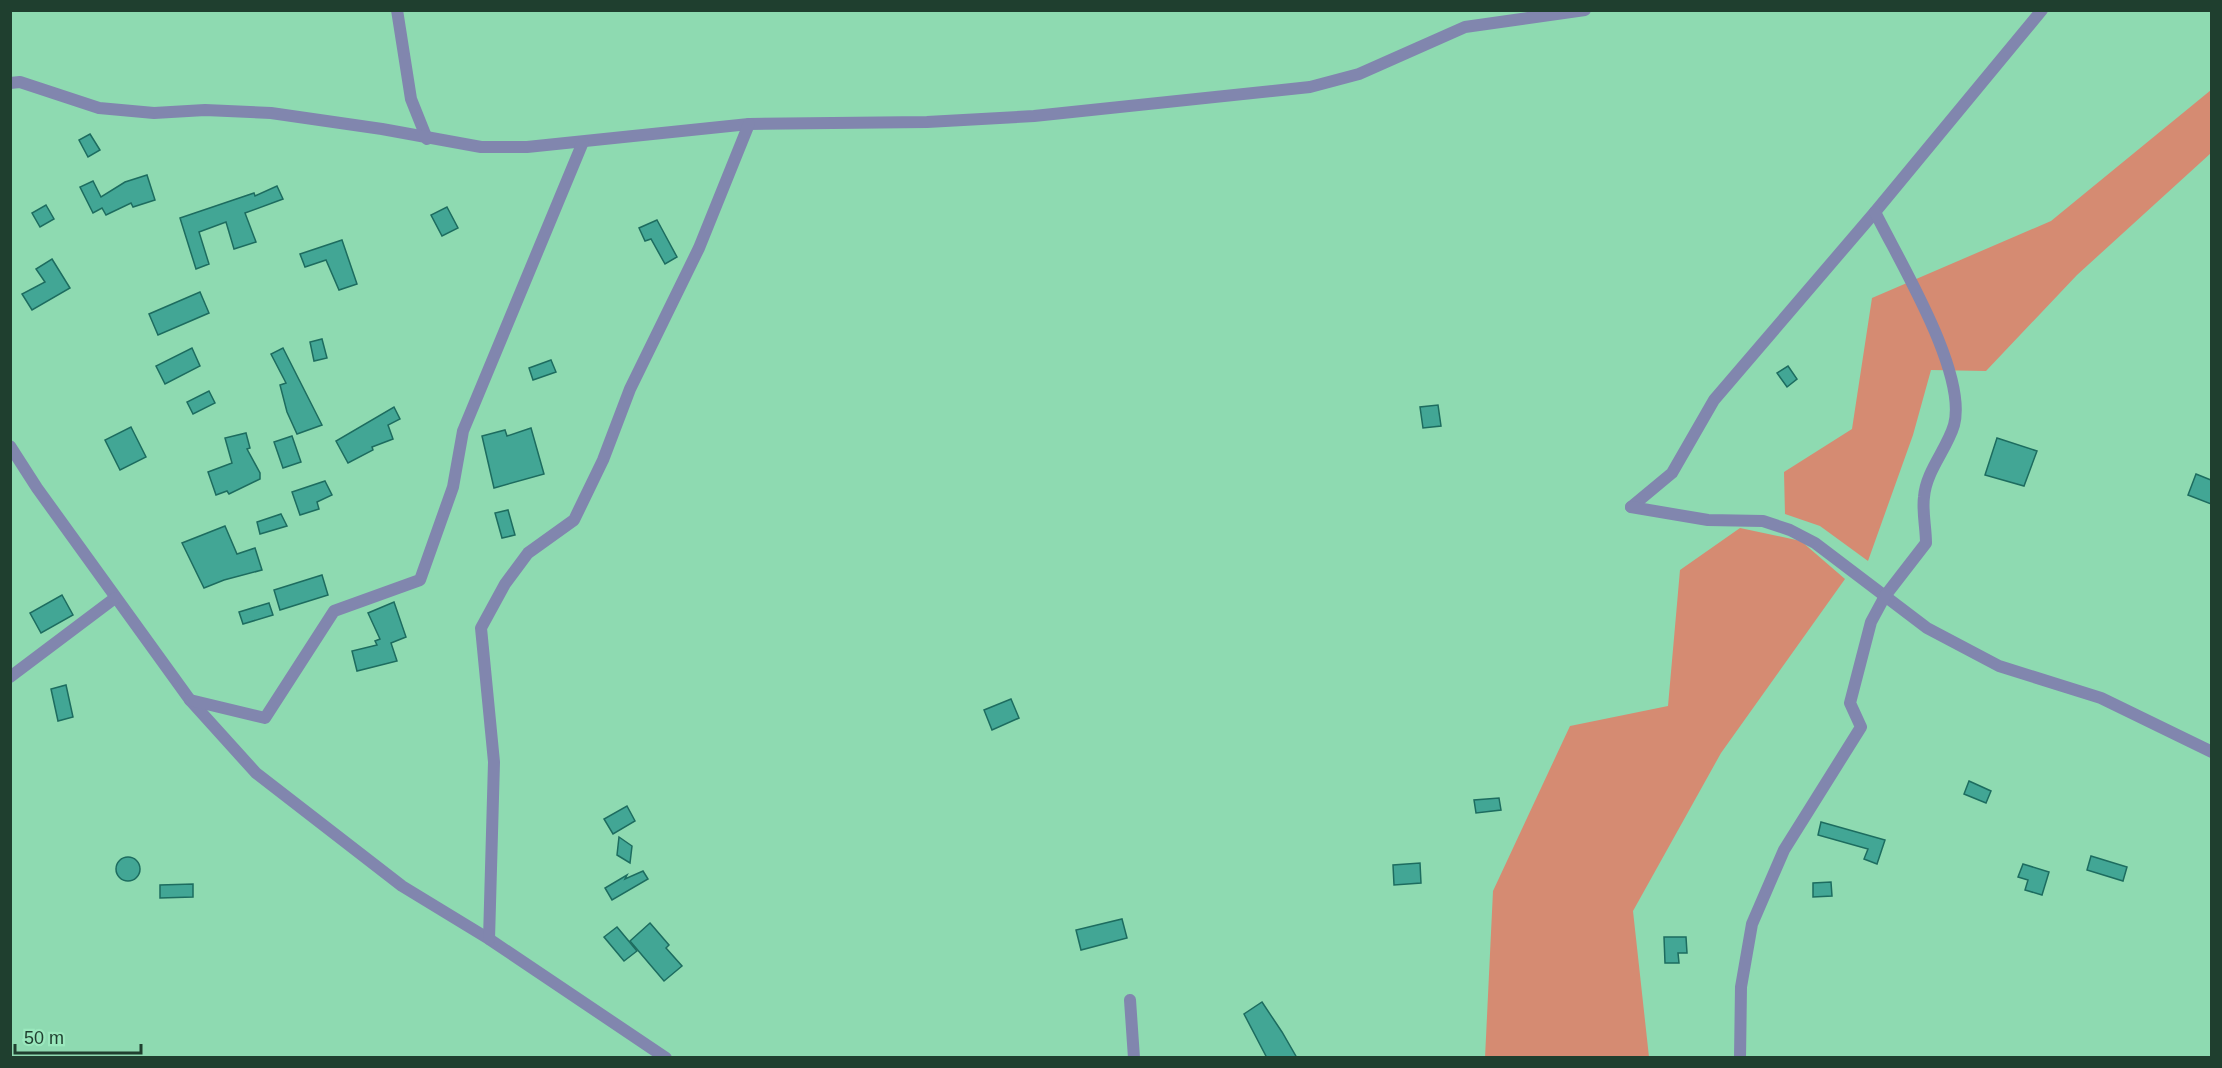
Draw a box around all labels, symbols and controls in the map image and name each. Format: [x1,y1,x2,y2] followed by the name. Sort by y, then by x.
[15,1017,141,1055] scale bar
[24,1028,64,1048] text: 50 m

